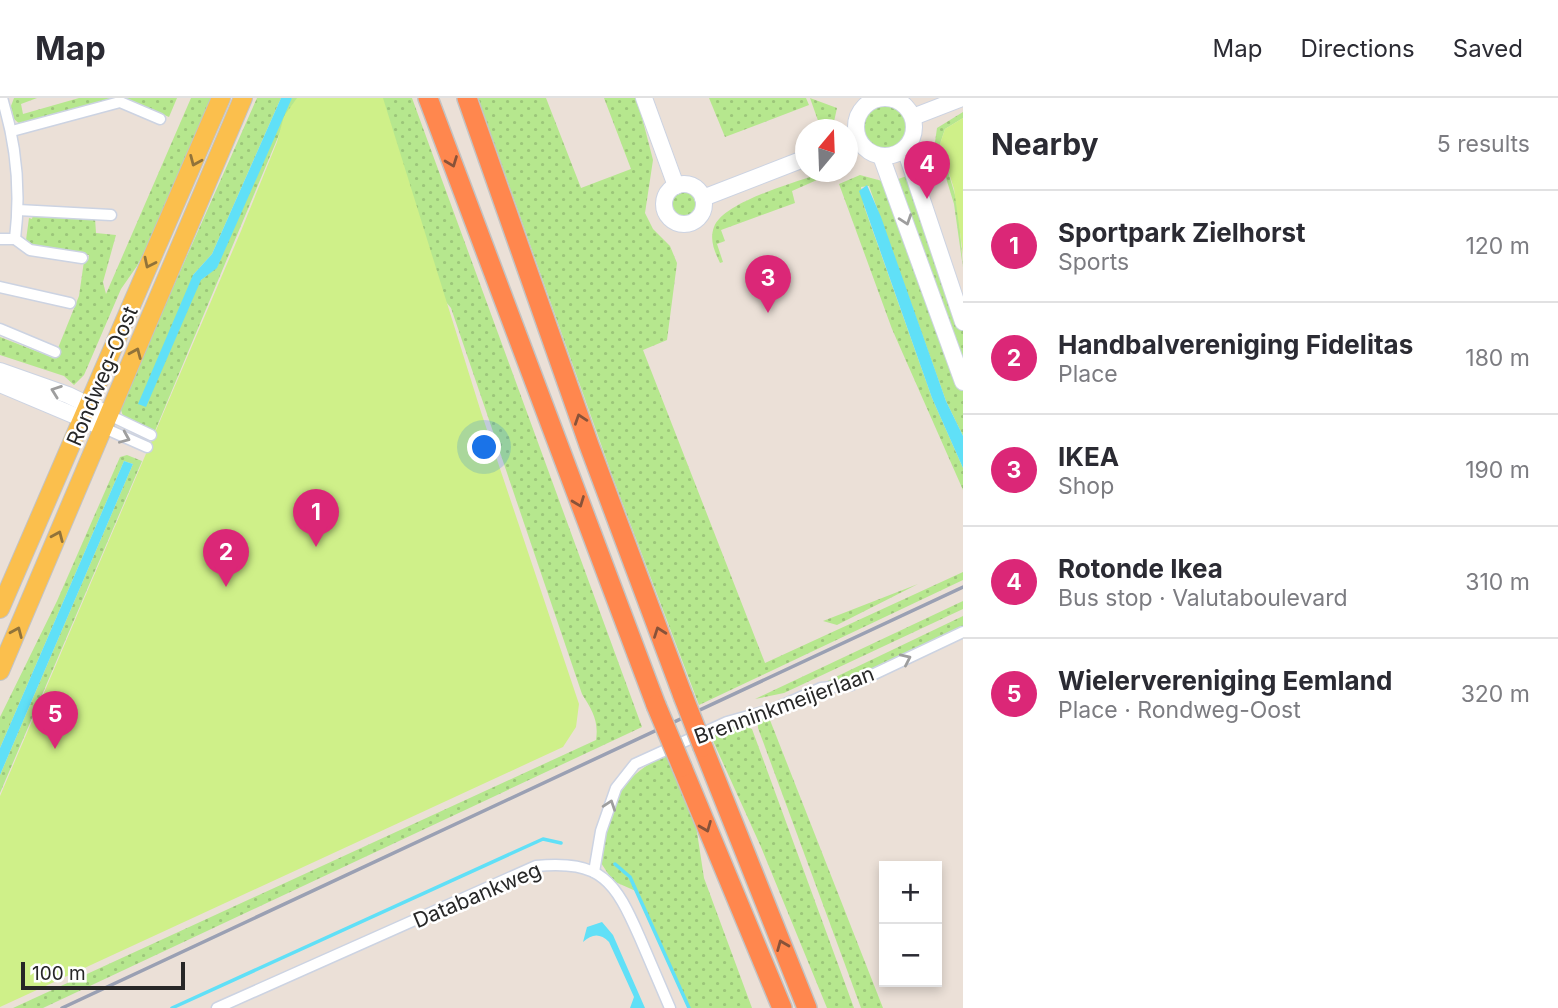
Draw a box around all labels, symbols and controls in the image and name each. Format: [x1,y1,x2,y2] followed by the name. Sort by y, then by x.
[35,28,106,68] text: Map
[1213,34,1262,63] text: Map
[1300,34,1415,63] text: Directions
[1453,34,1523,63] text: Saved
[795,119,858,182] north arrow
[991,126,1099,162] text: Nearby
[1437,130,1530,158] text: 5 results
[904,141,950,199] pin: 4
[189,154,203,166] one-way arrow
[444,155,458,167] one-way arrow
[898,213,912,225] one-way arrow
[1058,217,1306,248] text: Sportpark Zielhorst
[1009,232,1019,260] text: 1
[1465,232,1530,260] text: 120 m
[1058,248,1129,276] text: Sports
[745,255,791,313] pin: 3
[144,256,158,268] one-way arrow
[61,302,143,450] street label: Rondweg-Oost
[1058,329,1413,360] text: Handbalvereniging Fidelitas
[1007,344,1021,372] text: 2
[1465,344,1530,372] text: 180 m
[128,347,142,360] one-way arrow
[1058,360,1118,388] text: Place
[50,385,62,399] one-way arrow
[574,413,588,425] one-way arrow
[119,429,131,443] one-way arrow
[467,430,501,464] your location
[1058,441,1119,472] text: IKEA
[1007,456,1021,484] text: 3
[1465,456,1530,484] text: 190 m
[1058,472,1114,500] text: Shop
[293,489,339,547] pin: 1
[571,495,585,507] one-way arrow
[203,529,249,587] pin: 2
[49,531,63,543] one-way arrow
[1058,553,1223,584] text: Rotonde Ikea
[1006,568,1022,596] text: 4
[1465,568,1530,596] text: 310 m
[1058,584,1348,612] text: Bus stop · Valutaboulevard
[8,627,22,639] one-way arrow
[654,627,668,639] one-way arrow
[898,653,911,667] one-way arrow
[691,661,877,749] street label: Brenninkmeijerlaan
[1058,665,1392,696] text: Wielervereniging Eemland
[1007,680,1021,708] text: 5
[1461,680,1530,708] text: 320 m
[32,691,78,749] pin: 5
[1058,696,1301,724] text: Place · Rondweg-Oost
[602,800,616,812] one-way arrow
[698,821,712,833] one-way arrow
[409,857,545,933] street label: Databankweg
[879,861,942,987] map controls
[879,861,942,924] button: +
[879,924,942,987] button: −
[776,939,790,951] one-way arrow
[21,959,186,991] scale bar
[32,962,86,985] text: 100 m

